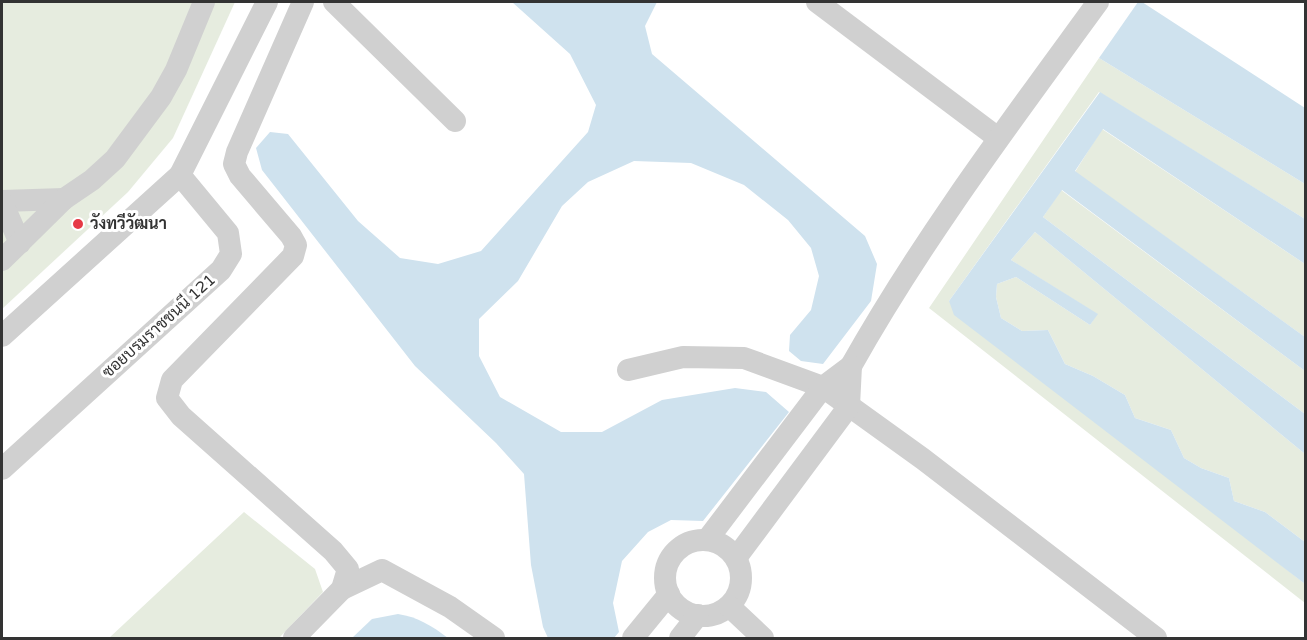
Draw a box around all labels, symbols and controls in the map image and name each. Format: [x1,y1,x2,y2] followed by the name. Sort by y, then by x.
[90,213,167,234] place label: วังทวีวัฒนา
[71,217,85,231] marker: วังทวีวัฒนา
[97,268,220,382] street label: ซอยบรมราชชนนี 121

